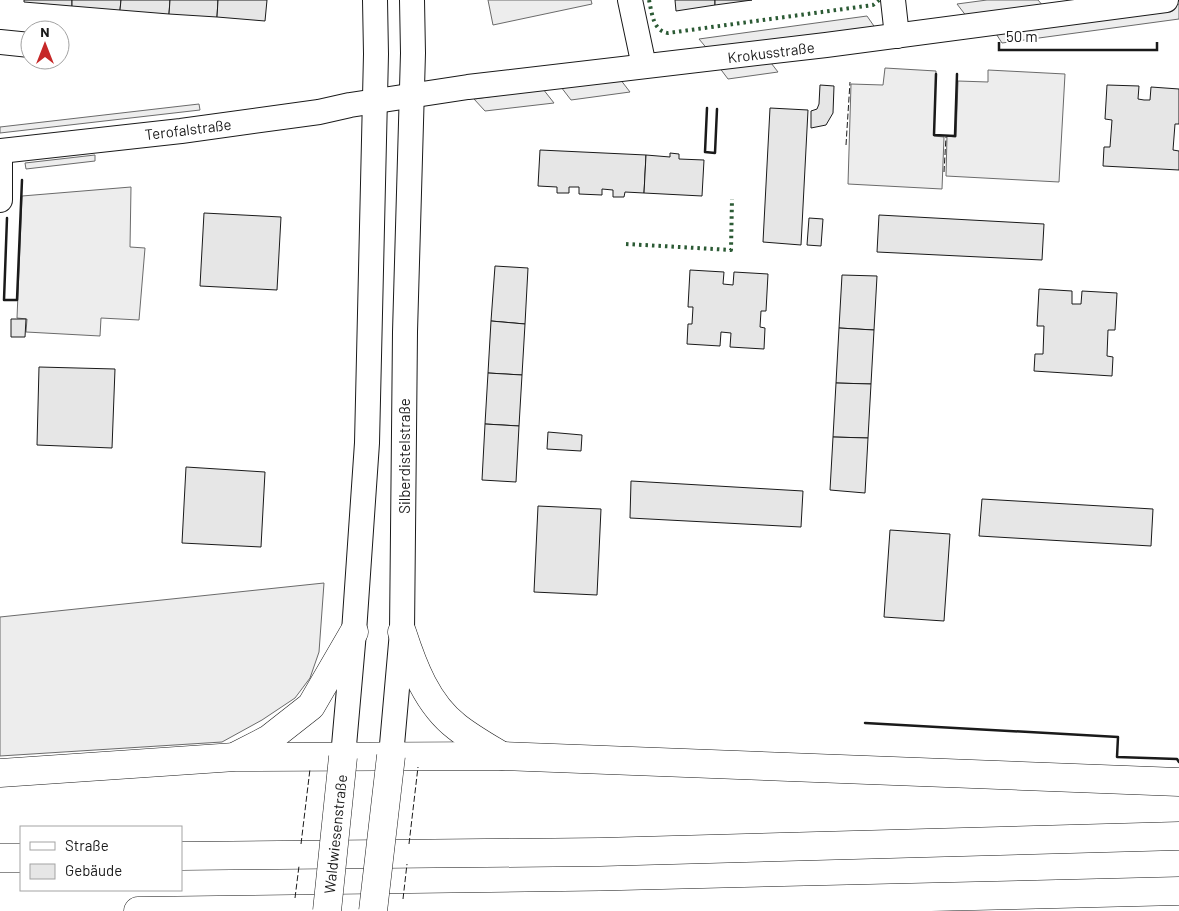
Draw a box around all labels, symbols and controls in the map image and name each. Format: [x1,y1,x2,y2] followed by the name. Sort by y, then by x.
[20,20,70,70] north arrow
[999,20,1156,52] scale bar
[40,23,50,40] text: N
[1006,27,1038,45] text: 50 m
[727,38,815,66] street label: Krokusstraße
[144,115,232,143] street label: Terofalstraße
[395,398,413,514] street label: Silberdistelstraße
[320,774,350,894] street label: Waldwiesenstraße
[20,826,182,891] legend
[65,836,109,854] text: Straße
[65,861,122,879] text: Gebäude

